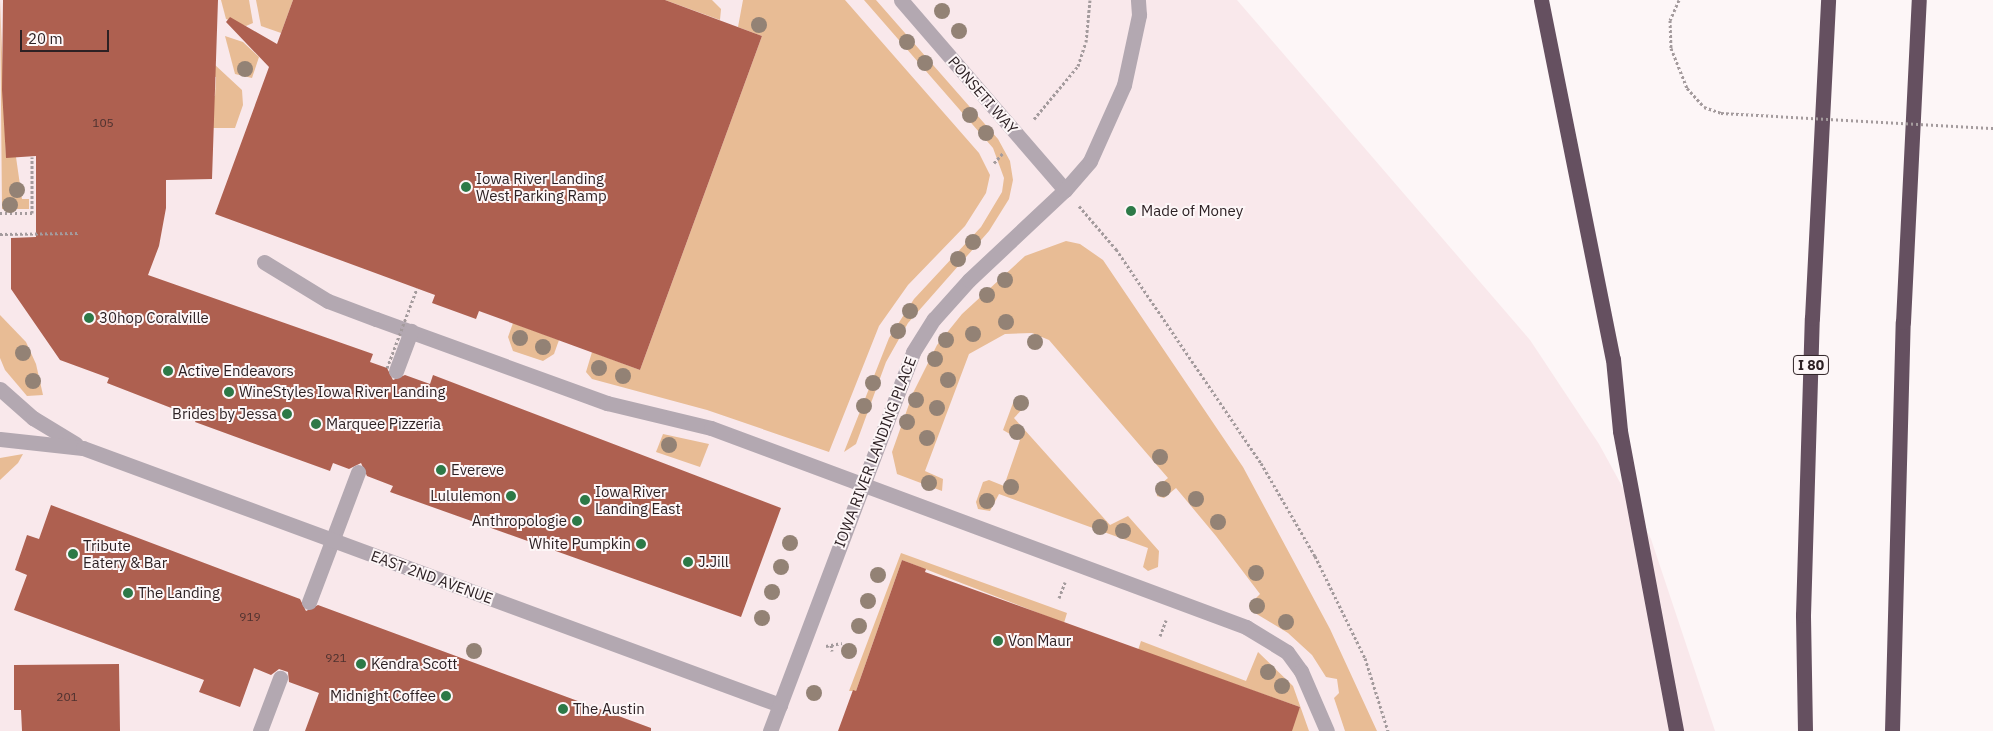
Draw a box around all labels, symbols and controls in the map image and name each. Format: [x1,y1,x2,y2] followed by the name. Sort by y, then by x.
[22,20,111,52] scale bar
[28,29,63,48] text: 20 m
[944,53,1022,137] street label: PONSETI WAY
[92,116,114,130] house number: 105
[476,169,607,204] place label: Iowa River Landing West Parking Ramp
[460,181,472,193] marker: Iowa River Landing West Parking Ramp
[1141,202,1243,220] place label: Made of Money
[1125,205,1137,217] marker: Made of Money
[99,309,209,327] place label: 30hop Coralville
[83,312,95,324] marker: 30hop Coralville
[830,354,920,550] street label: IOWA RIVER LANDING PLACE
[1792,354,1830,376] road number: I 80
[178,362,294,380] place label: Active Endeavors
[162,365,174,377] marker: Active Endeavors
[239,383,445,401] place label: WineStyles Iowa River Landing
[223,386,235,398] marker: WineStyles Iowa River Landing
[172,405,277,423] place label: Brides by Jessa
[281,408,293,420] marker: Brides by Jessa
[326,415,441,433] place label: Marquee Pizzeria
[310,418,322,430] marker: Marquee Pizzeria
[451,461,504,479] place label: Evereve
[435,464,447,476] marker: Evereve
[595,482,681,517] place label: Iowa River Landing East
[430,487,501,505] place label: Lululemon
[505,490,517,502] marker: Lululemon
[579,494,591,506] marker: Iowa River Landing East
[472,512,567,530] place label: Anthropologie
[571,515,583,527] marker: Anthropologie
[529,535,631,553] place label: White Pumpkin
[83,536,167,571] place label: Tribute Eatery & Bar
[635,538,647,550] marker: White Pumpkin
[368,547,496,607] street label: EAST 2ND AVENUE
[67,548,79,560] marker: Tribute Eatery & Bar
[698,553,729,571] place label: J.Jill
[682,556,694,568] marker: J.Jill
[138,584,220,602] place label: The Landing
[122,587,134,599] marker: The Landing
[239,610,261,624] house number: 919
[1008,632,1071,650] place label: Von Maur
[992,635,1004,647] marker: Von Maur
[325,651,347,665] house number: 921
[371,655,458,673] place label: Kendra Scott
[355,658,367,670] marker: Kendra Scott
[330,687,436,705] place label: Midnight Coffee
[56,690,78,704] house number: 201
[440,690,452,702] marker: Midnight Coffee
[573,700,645,718] place label: The Austin
[557,703,569,715] marker: The Austin

